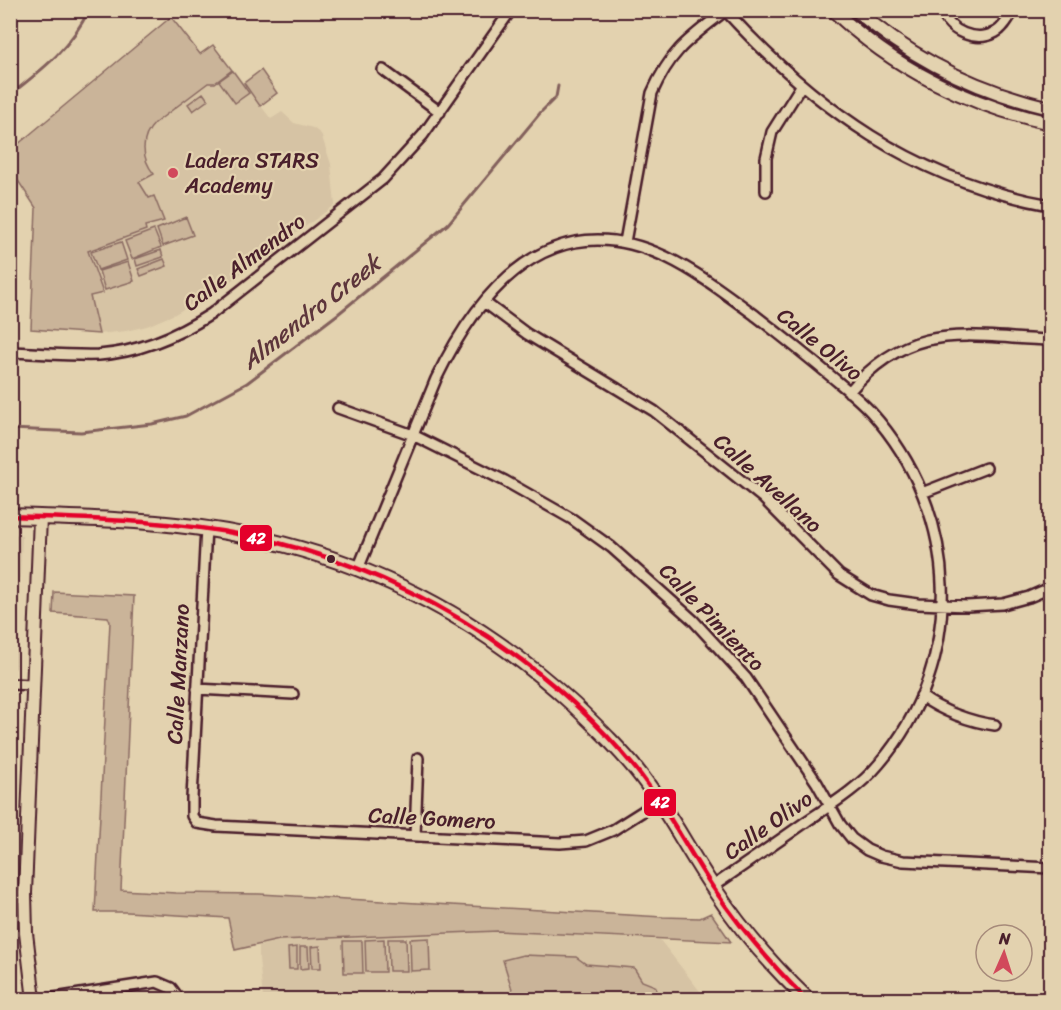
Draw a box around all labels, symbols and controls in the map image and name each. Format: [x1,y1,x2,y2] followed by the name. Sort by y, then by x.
[184,141,319,205] place label: Ladera STARS Academy
[166,166,180,180] marker: Ladera STARS Academy
[174,202,314,322] street label: Calle Almendro
[231,241,393,381] water label: Almendro Creek
[768,297,872,391] street label: Calle Olivo
[704,423,832,543] street label: Calle Avellano
[239,524,273,552] line badge: 42
[245,524,266,553] text: 42
[325,553,337,565] unlabelled marker
[649,553,775,681] street label: Calle Pimiento
[155,603,201,745] street label: Calle Manzano
[715,780,821,870] street label: Calle Olivo
[643,788,677,817] line badge: 42
[649,788,670,817] text: 42
[367,795,497,841] street label: Calle Gomero
[974,923,1034,983] north arrow
[997,924,1012,953] text: N

